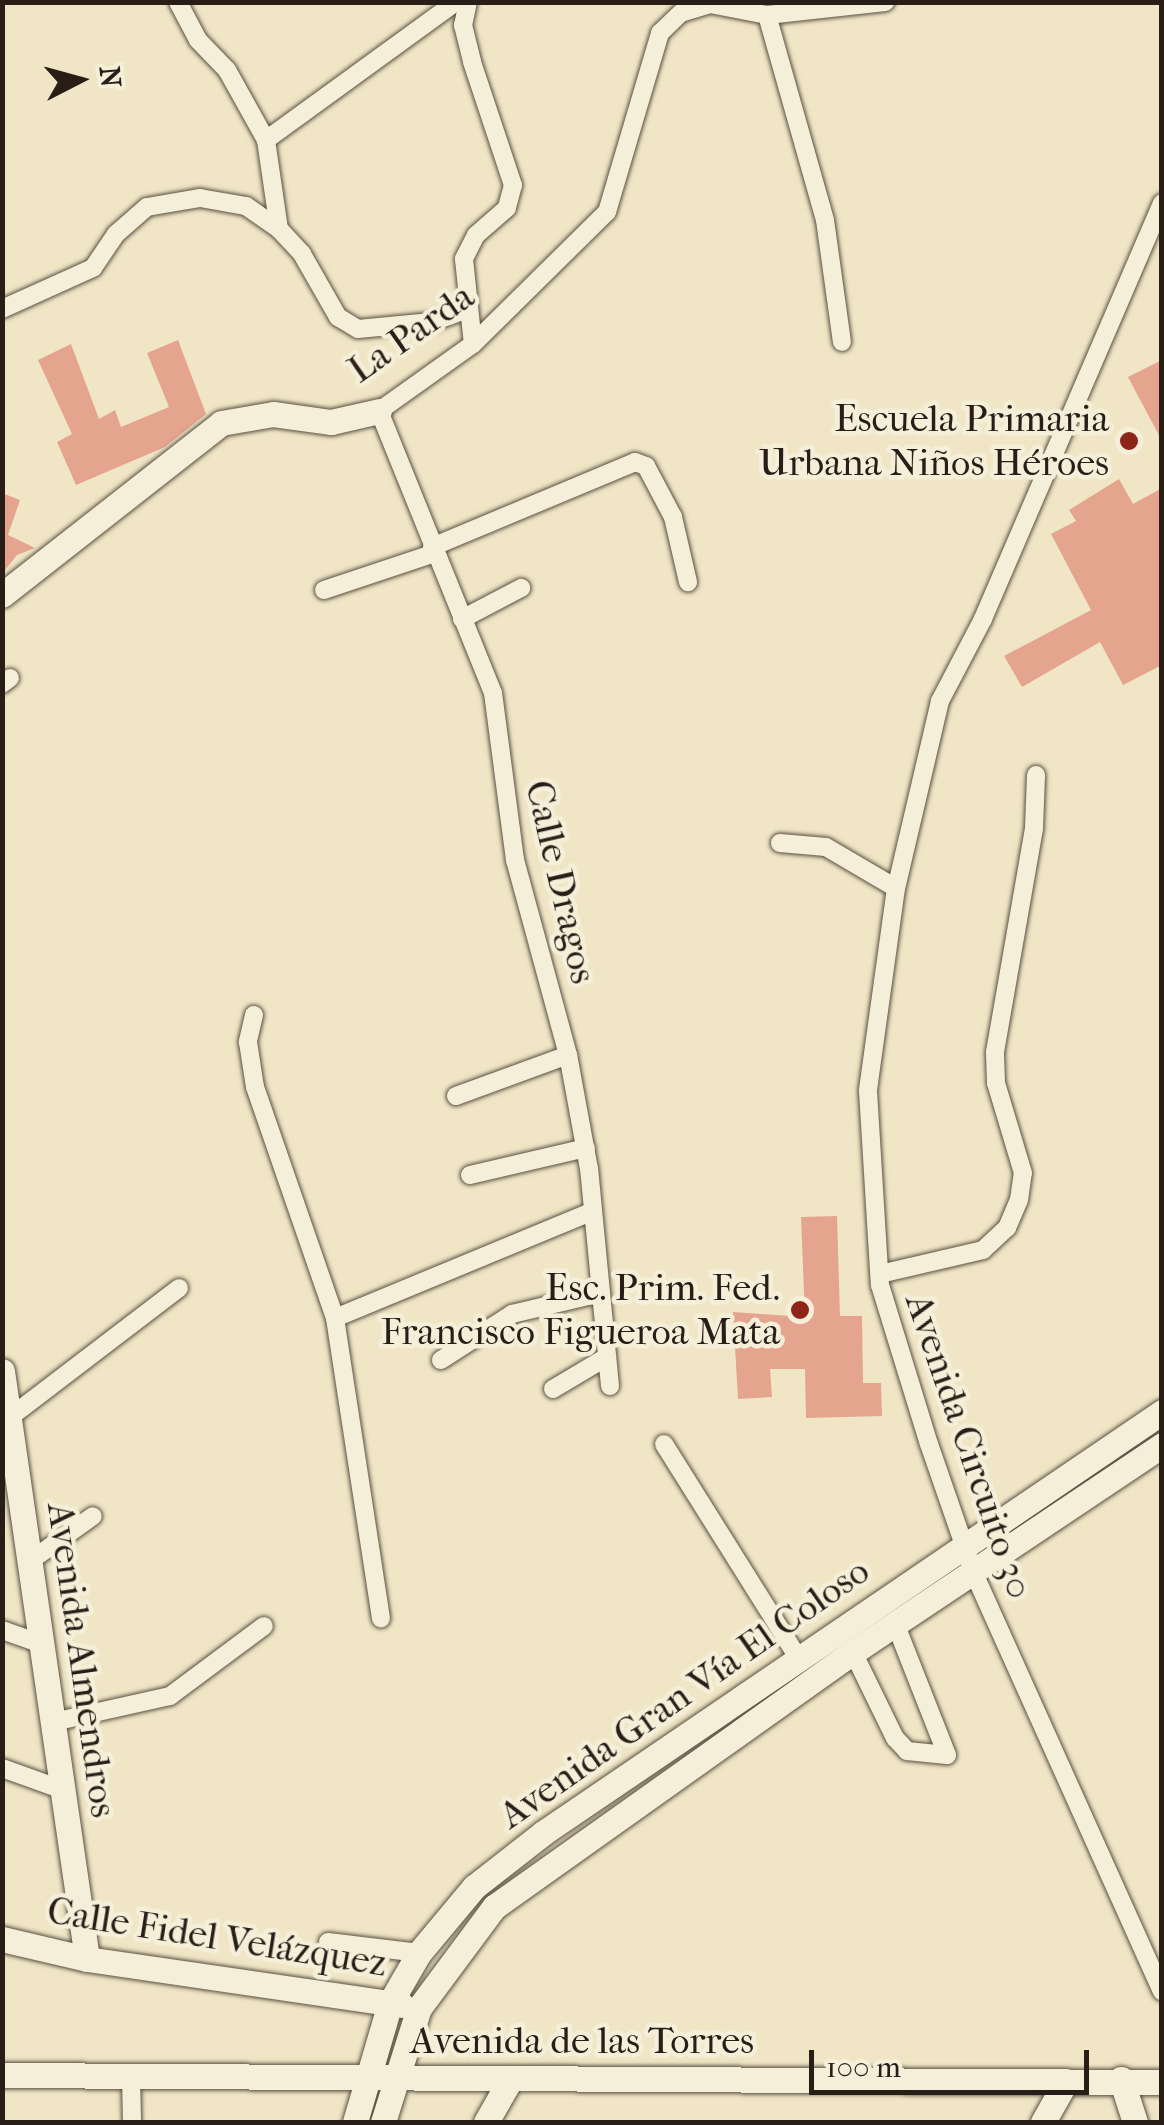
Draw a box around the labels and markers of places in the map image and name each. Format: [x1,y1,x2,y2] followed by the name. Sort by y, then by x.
[759,396,1109,486] place label: Escuela Primaria Urbana Niños Héroes
[1118,430,1140,452] marker: Escuela Primaria Urbana Niños Héroes
[381,1265,780,1355] place label: Esc. Prim. Fed. Francisco Figueroa Mata
[789,1299,811,1321] marker: Esc. Prim. Fed. Francisco Figueroa Mata

